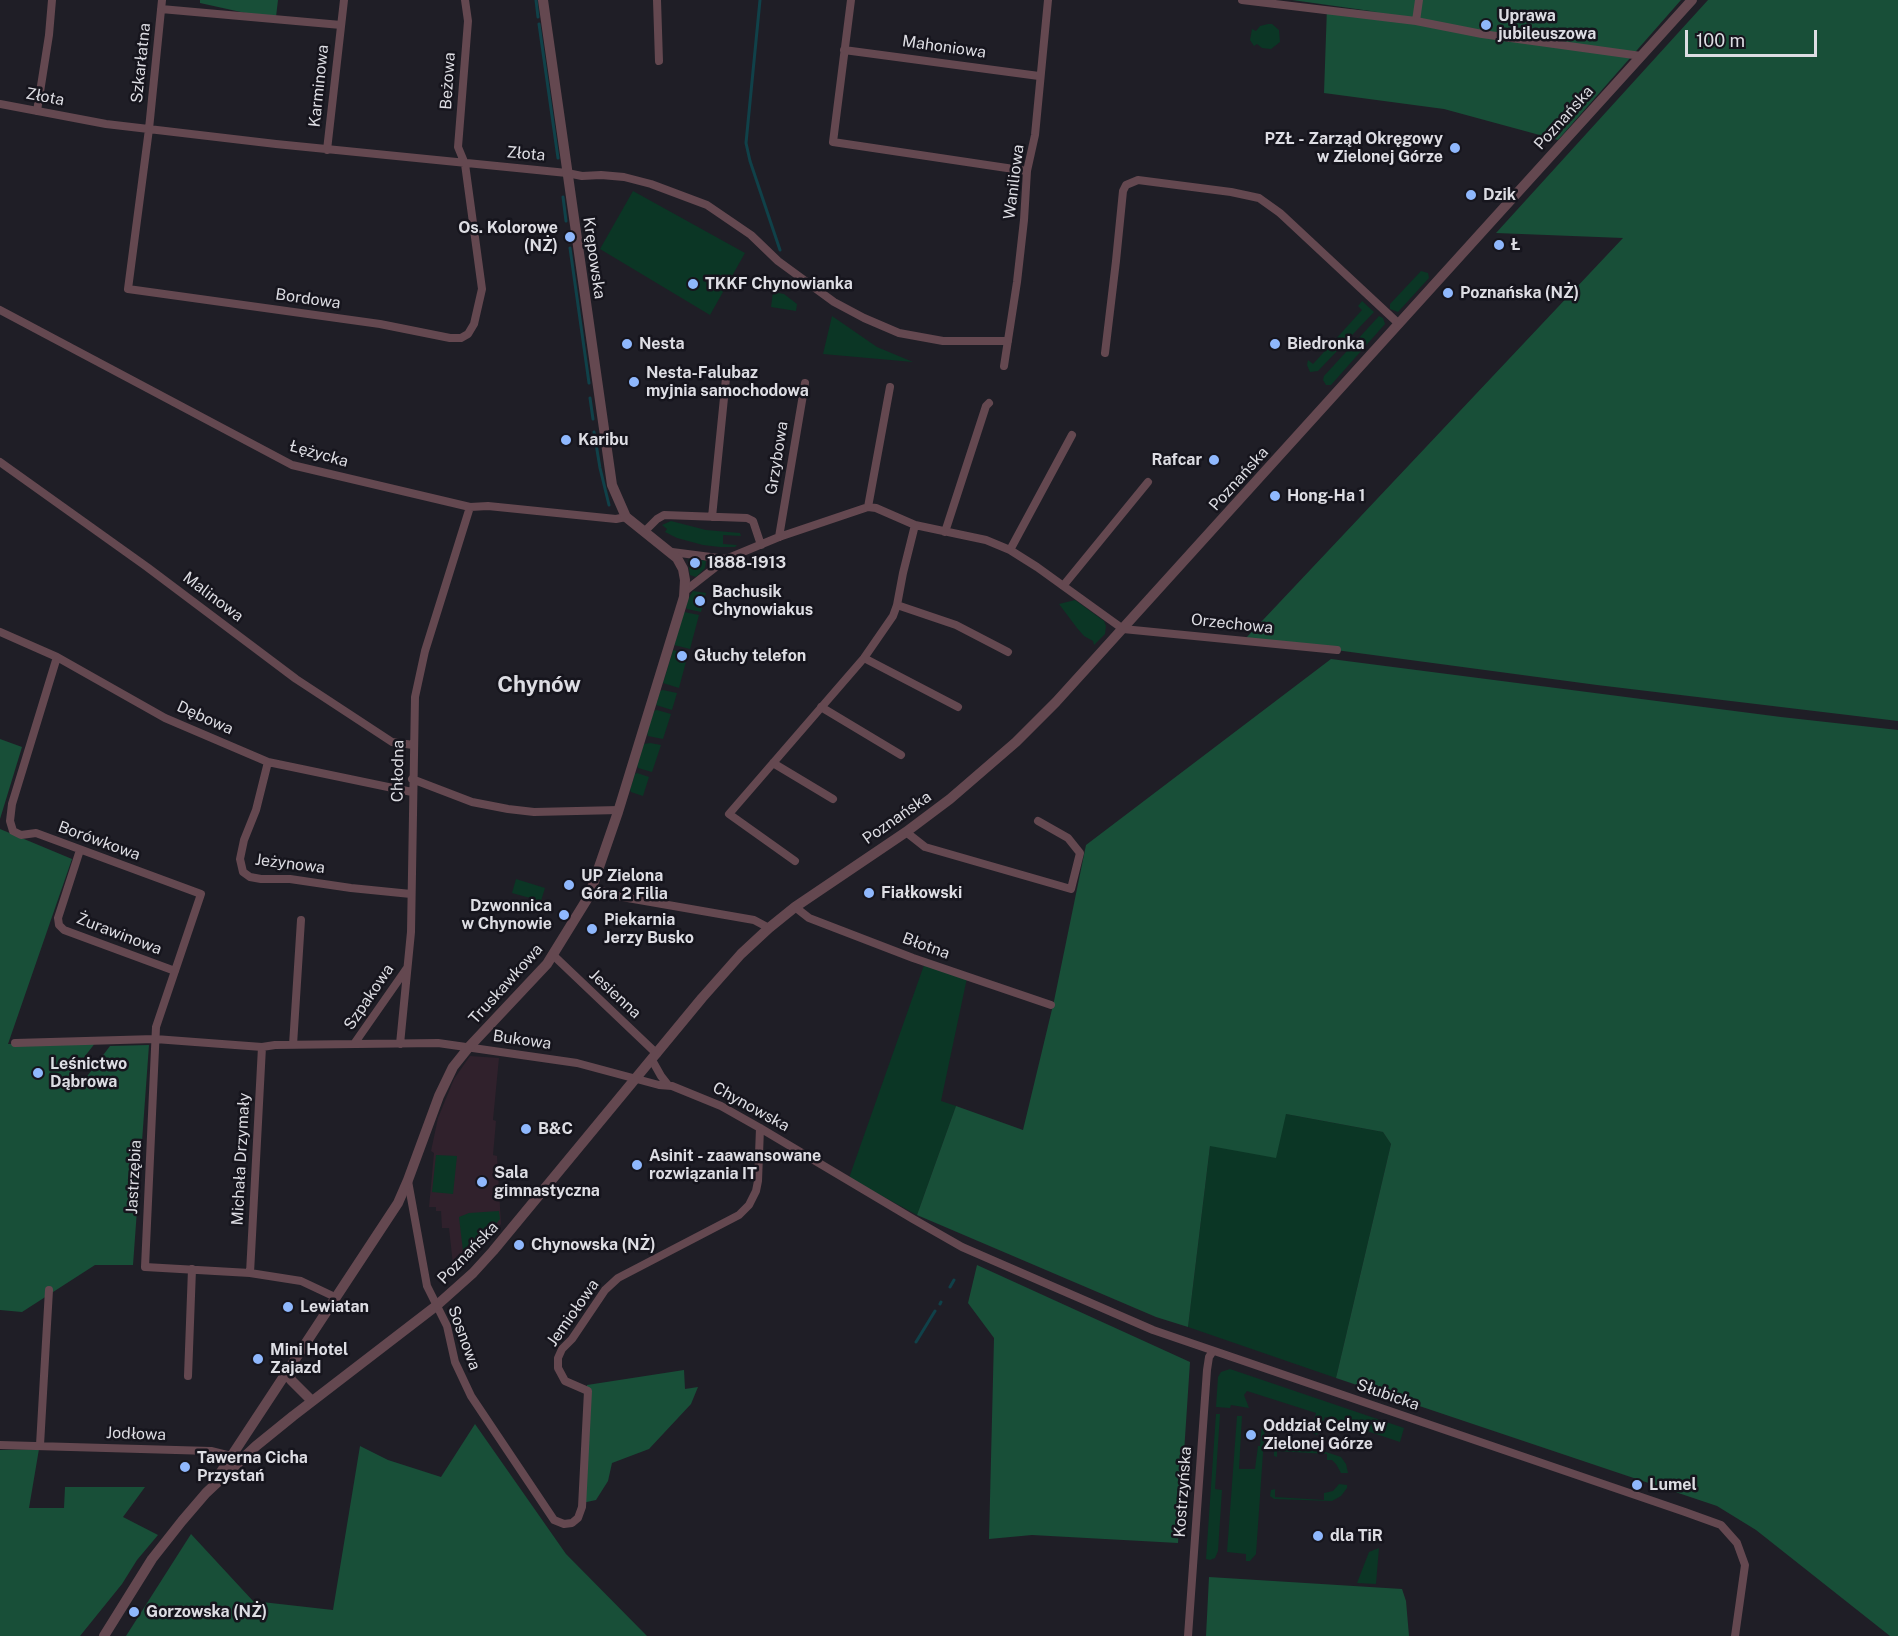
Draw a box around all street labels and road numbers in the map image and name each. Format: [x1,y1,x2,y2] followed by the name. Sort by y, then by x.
[127,22,155,104] street label: Szkarłatna
[901,32,987,62] street label: Mahoniowa
[305,44,333,128] street label: Karminowa
[436,52,460,110] street label: Beżowa
[1530,82,1598,154] street label: Poznańska
[24,84,66,110] street label: Złota
[506,143,546,165] street label: Złota
[1000,143,1028,221] street label: Waniliowa
[579,216,609,300] street label: Krępowska
[274,285,342,313] street label: Bordowa
[762,420,792,496] street label: Grzybowa
[288,436,350,472] street label: Łężycka
[1205,443,1273,515] street label: Poznańska
[179,568,247,626] street label: Malinowa
[1190,610,1274,638] street label: Orzechowa
[174,697,236,739] street label: Dębowa
[388,740,408,802] street label: Chłodna
[859,787,935,849] street label: Poznańska
[55,817,143,865] street label: Borówkowa
[254,850,326,878] street label: Jeżynowa
[74,909,164,959] street label: Żurawinowa
[900,929,952,963] street label: Błotna
[465,940,547,1028] street label: Truskawkowa
[340,960,398,1034] street label: Szpakowa
[585,965,645,1023] street label: Jesienna
[492,1026,552,1054] street label: Bukowa
[709,1078,793,1136] street label: Chynowska
[228,1092,254,1226] street label: Michała Drzymały
[122,1139,146,1215] street label: Jastrzębia
[433,1218,503,1288] street label: Poznańska
[543,1276,603,1350] street label: Jemiołowa
[444,1303,484,1373] street label: Sosnowa
[1354,1375,1422,1415] street label: Słubicka
[106,1423,166,1445] street label: Jodłowa
[1170,1446,1196,1538] street label: Kostrzyńska

